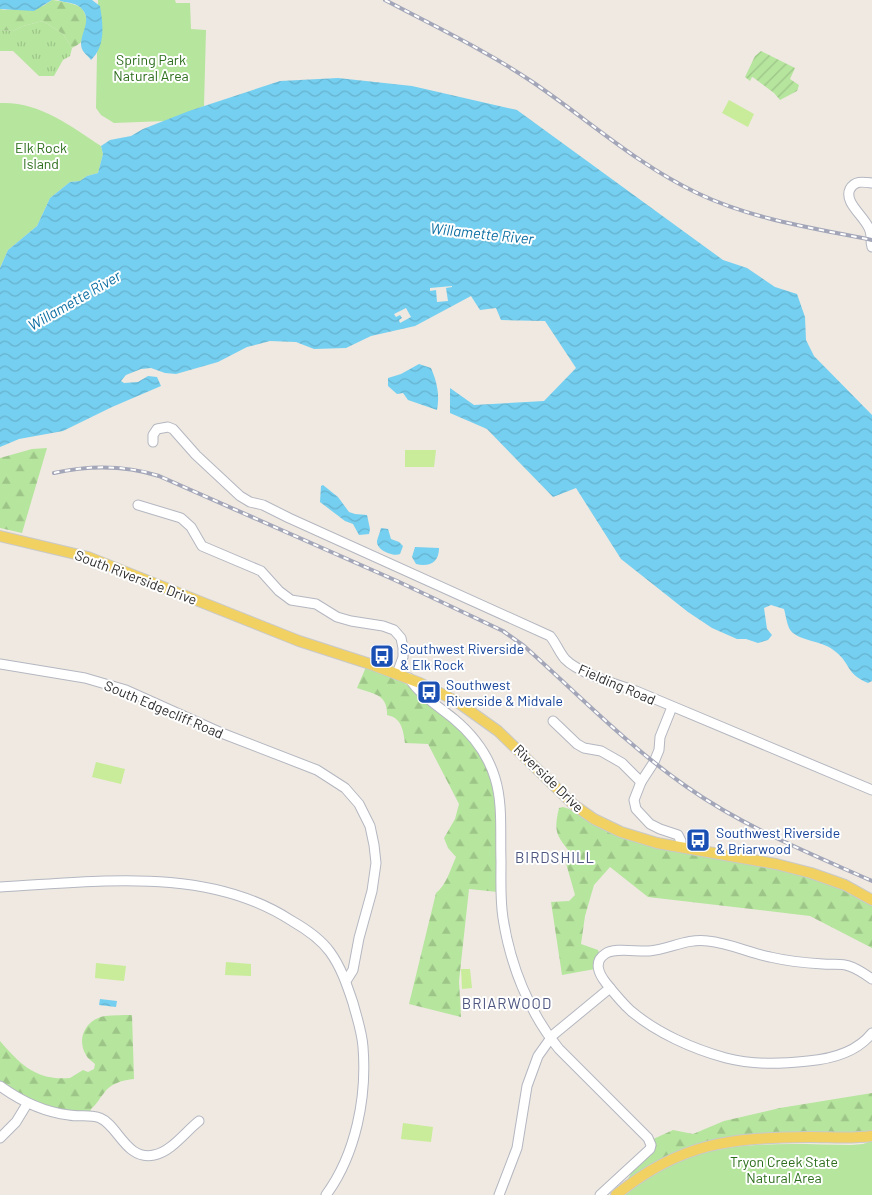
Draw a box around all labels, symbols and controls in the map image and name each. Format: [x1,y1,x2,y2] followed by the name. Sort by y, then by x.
[113,51,189,84] park label: Spring Park Natural Area
[15,139,67,172] park label: Elk Rock Island
[429,219,535,247] water label: Willamette River
[24,266,124,334] water label: Willamette River
[73,546,199,608] street label: South Riverside Drive
[400,640,524,673] place label: Southwest Riverside & Elk Rock
[369,643,395,669] bus stop icon: Southwest Riverside & Elk Rock
[576,660,658,708] street label: Fielding Road
[102,676,226,742] street label: South Edgecliff Road
[446,676,563,709] place label: Southwest Riverside & Midvale
[416,679,442,705] bus stop icon: Southwest Riverside & Midvale
[511,740,587,816] street label: Riverside Drive
[716,824,840,857] place label: Southwest Riverside & Briarwood
[685,827,711,853] bus stop icon: Southwest Riverside & Briarwood
[515,848,595,866] district label: BIRDSHILL
[462,994,552,1012] district label: BRIARWOOD
[730,1153,838,1186] park label: Tryon Creek State Natural Area

